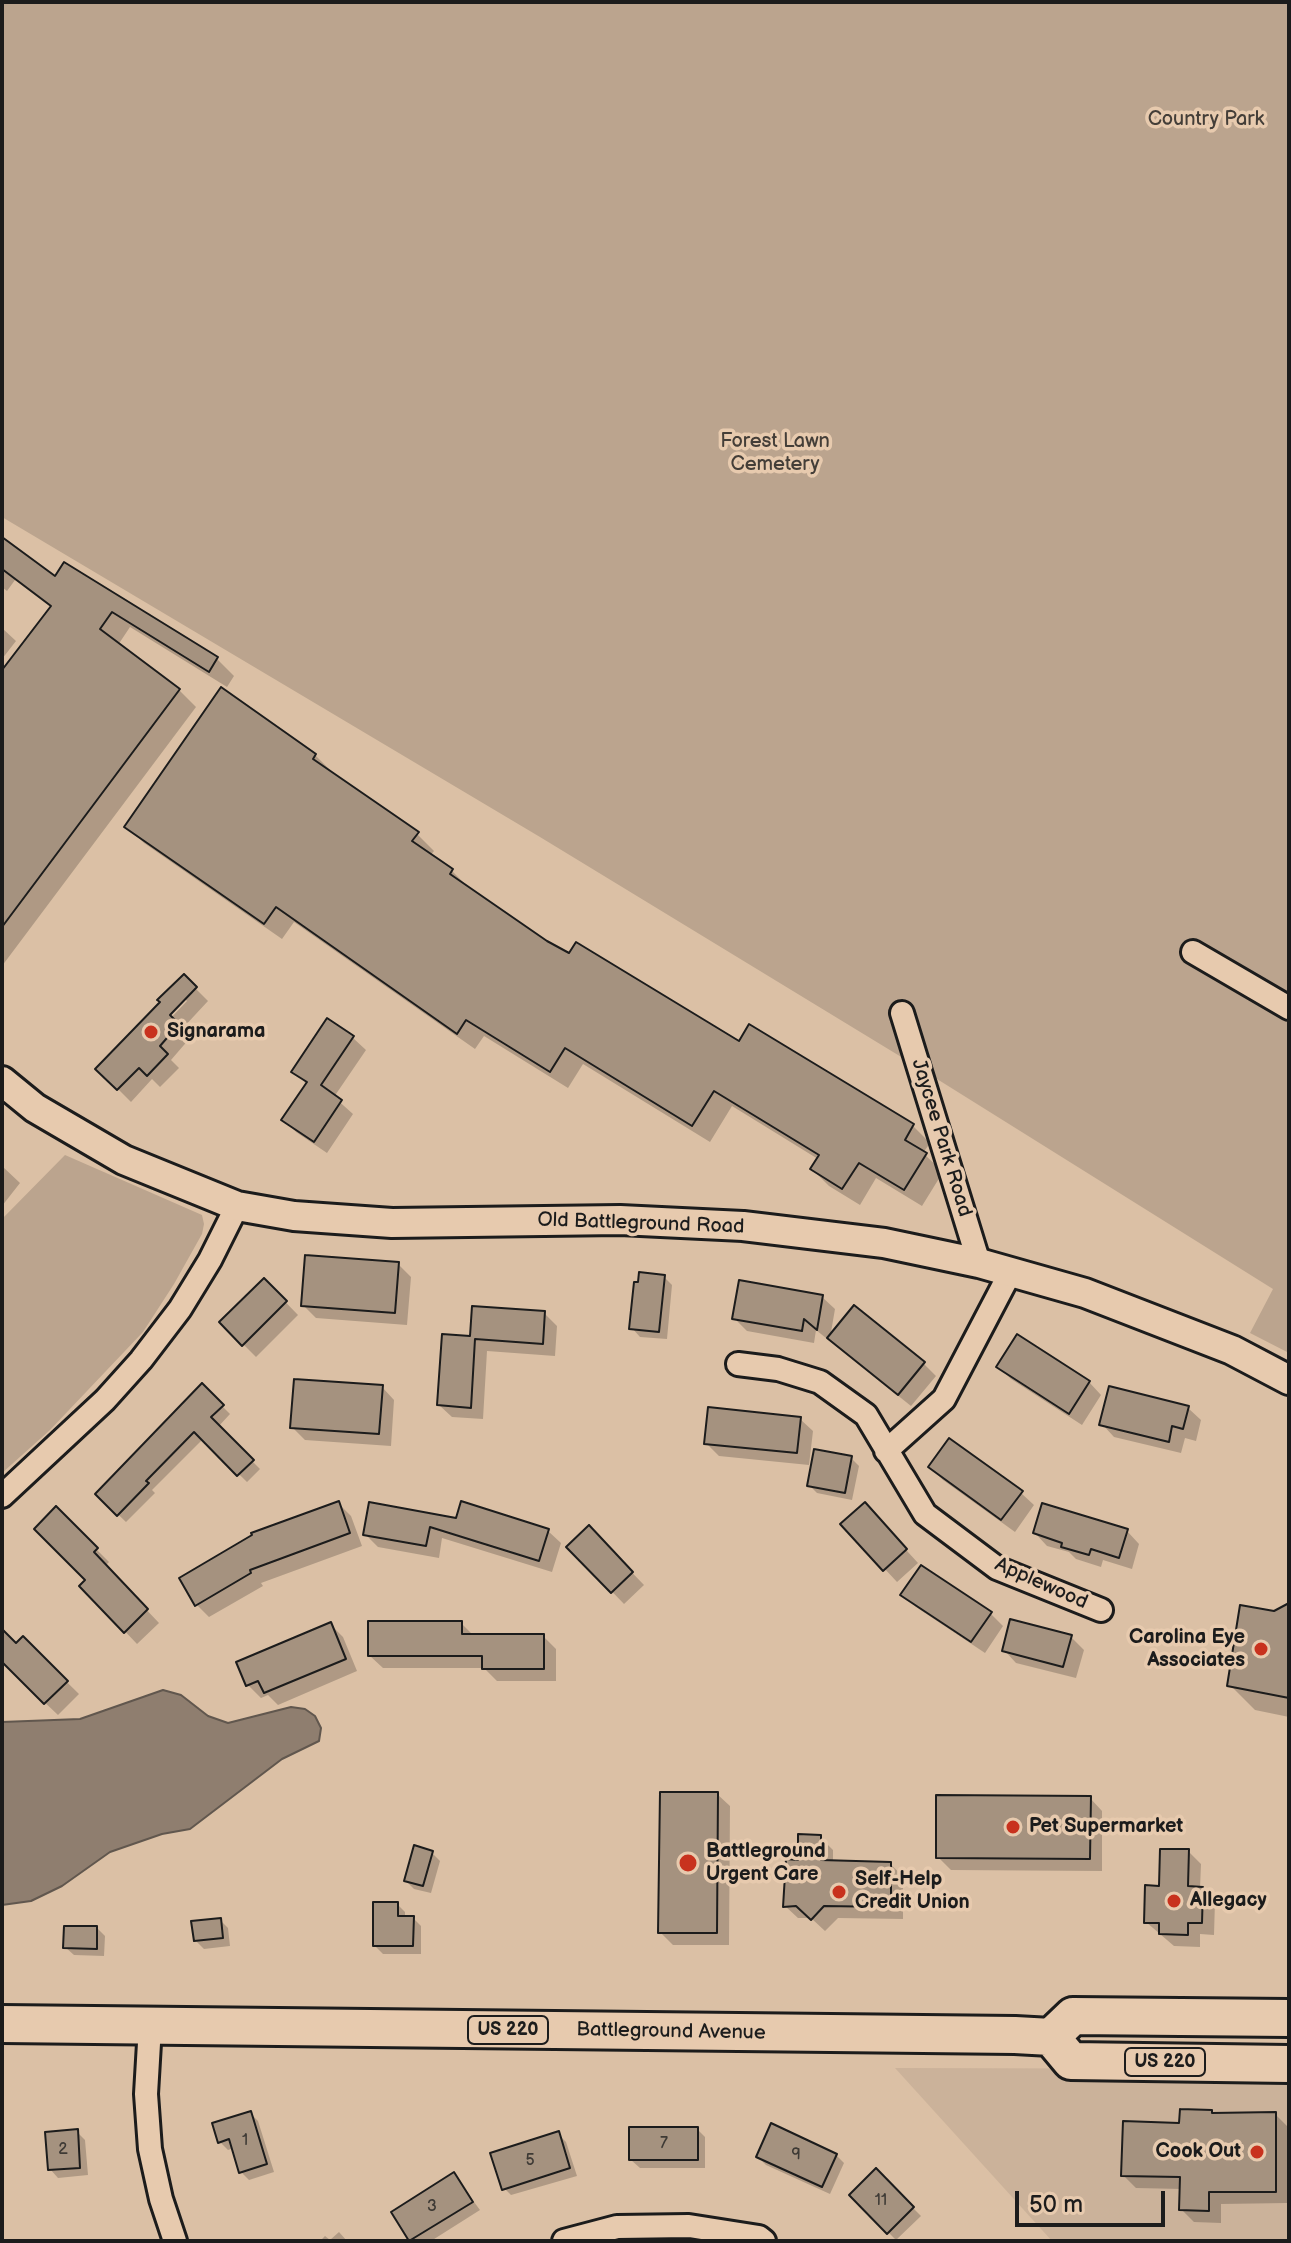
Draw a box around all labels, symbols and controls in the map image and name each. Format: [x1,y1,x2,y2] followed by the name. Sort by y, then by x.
[1148,108,1264,132] park label: Country Park
[720,430,830,477] park label: Forest Lawn Cemetery
[167,1020,266,1044] place label: Signarama
[142,1023,160,1041] marker: Signarama
[906,1056,976,1220] street label: Jaycee Park Road
[537,1208,745,1240] street label: Old Battleground Road
[991,1553,1091,1615] street label: Applewood
[1129,1626,1245,1673] place label: Carolina Eye Associates
[1252,1640,1270,1658] marker: Carolina Eye Associates
[1029,1815,1183,1839] place label: Pet Supermarket
[1004,1818,1022,1836] marker: Pet Supermarket
[706,1840,826,1887] place label: Battleground Urgent Care
[677,1852,699,1874] marker: Battleground Urgent Care
[855,1868,970,1915] place label: Self-Help Credit Union
[830,1883,848,1901] marker: Self-Help Credit Union
[1190,1889,1267,1913] place label: Allegacy
[1165,1892,1183,1910] marker: Allegacy
[468,2016,548,2044] road number: US 220
[576,2018,766,2046] street label: Battleground Avenue
[1125,2048,1205,2076] road number: US 220
[242,2131,248,2151] house number: 1
[660,2134,668,2154] house number: 7
[58,2140,68,2160] house number: 2
[1156,2140,1241,2164] place label: Cook Out
[1248,2143,1266,2161] marker: Cook Out
[791,2145,801,2165] house number: 9
[525,2151,535,2171] house number: 5
[1019,2175,1169,2225] scale bar
[1029,2190,1083,2219] text: 50 m
[875,2191,887,2211] house number: 11
[427,2197,437,2217] house number: 3

